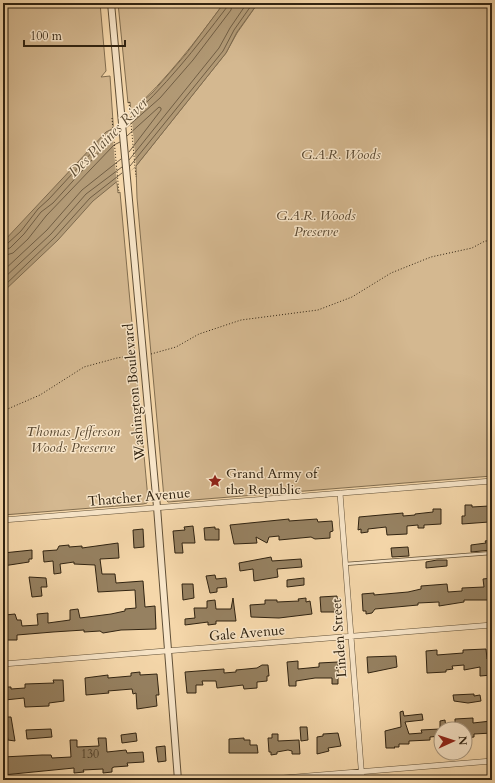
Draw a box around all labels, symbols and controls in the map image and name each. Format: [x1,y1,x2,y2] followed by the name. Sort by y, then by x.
[24,22,125,48] scale bar
[30,28,63,44] text: 100 m
[64,92,153,181] water label: Des Plaines River
[301,145,381,164] park label: G.A.R. Woods
[276,206,356,241] park label: G.A.R. Woods Preserve
[118,322,150,462] street label: Washington Boulevard
[26,422,120,457] park label: Thomas Jefferson Woods Preserve
[226,464,320,499] place label: Grand Army of the Republic
[207,473,223,489] place icon: Grand Army of the Republic
[87,483,191,511] street label: Thatcher Avenue
[327,597,351,678] street label: Linden Street
[208,620,286,646] street label: Gale Avenue
[433,721,473,761] north arrow
[455,735,470,746] text: N
[81,746,99,762] house number: 130

